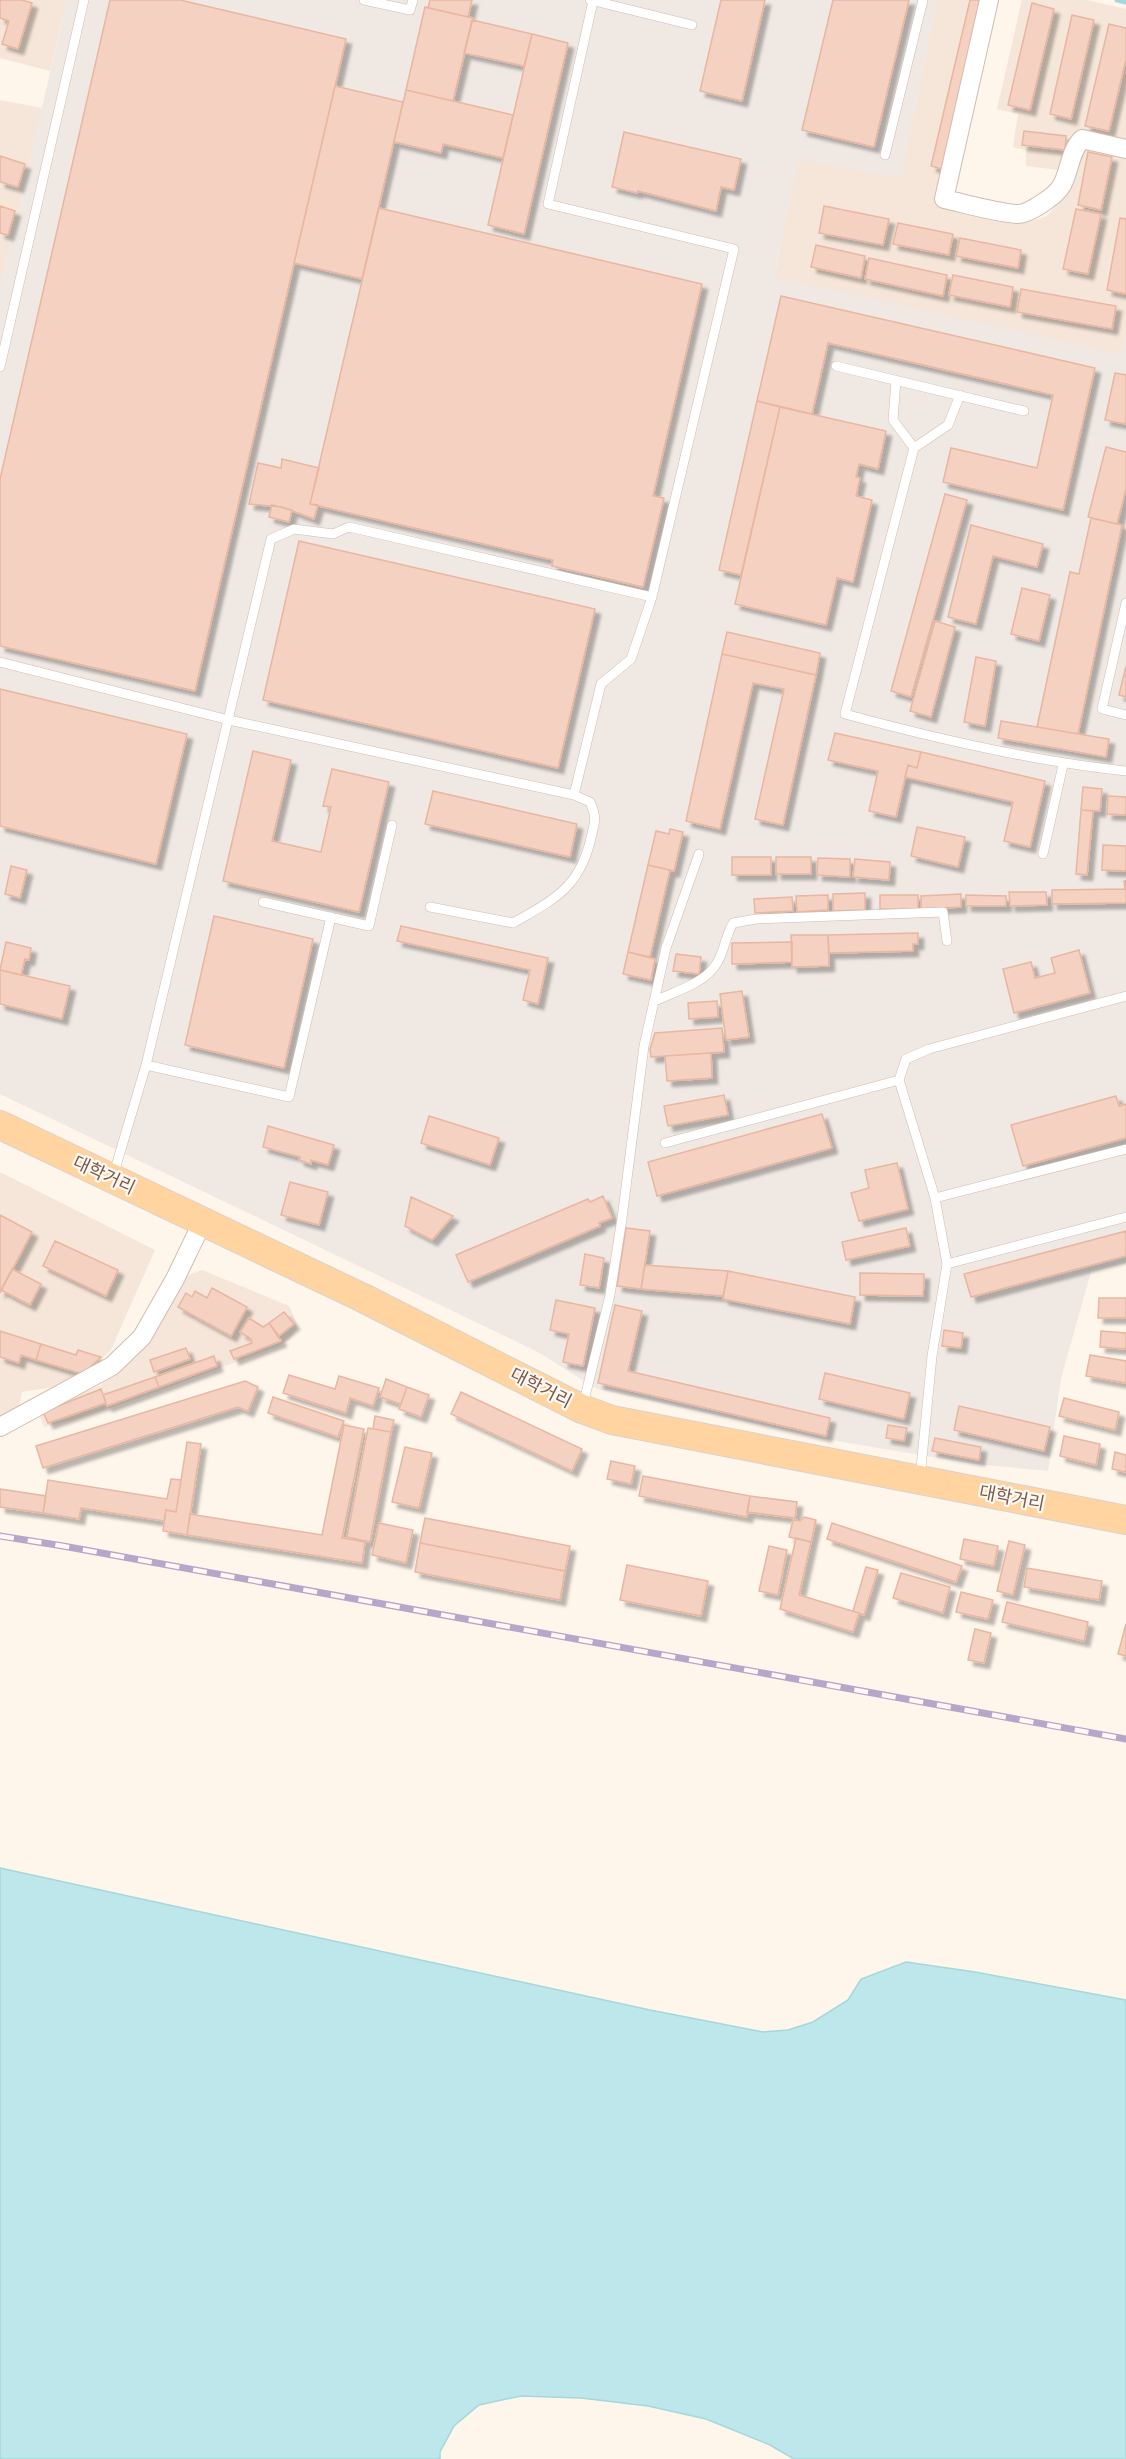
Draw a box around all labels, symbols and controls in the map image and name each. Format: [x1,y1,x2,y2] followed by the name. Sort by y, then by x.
[69,1151,139,1199] street label: 대학거리
[506,1363,576,1413] street label: 대학거리
[977,1481,1047,1515] street label: 대학거리

